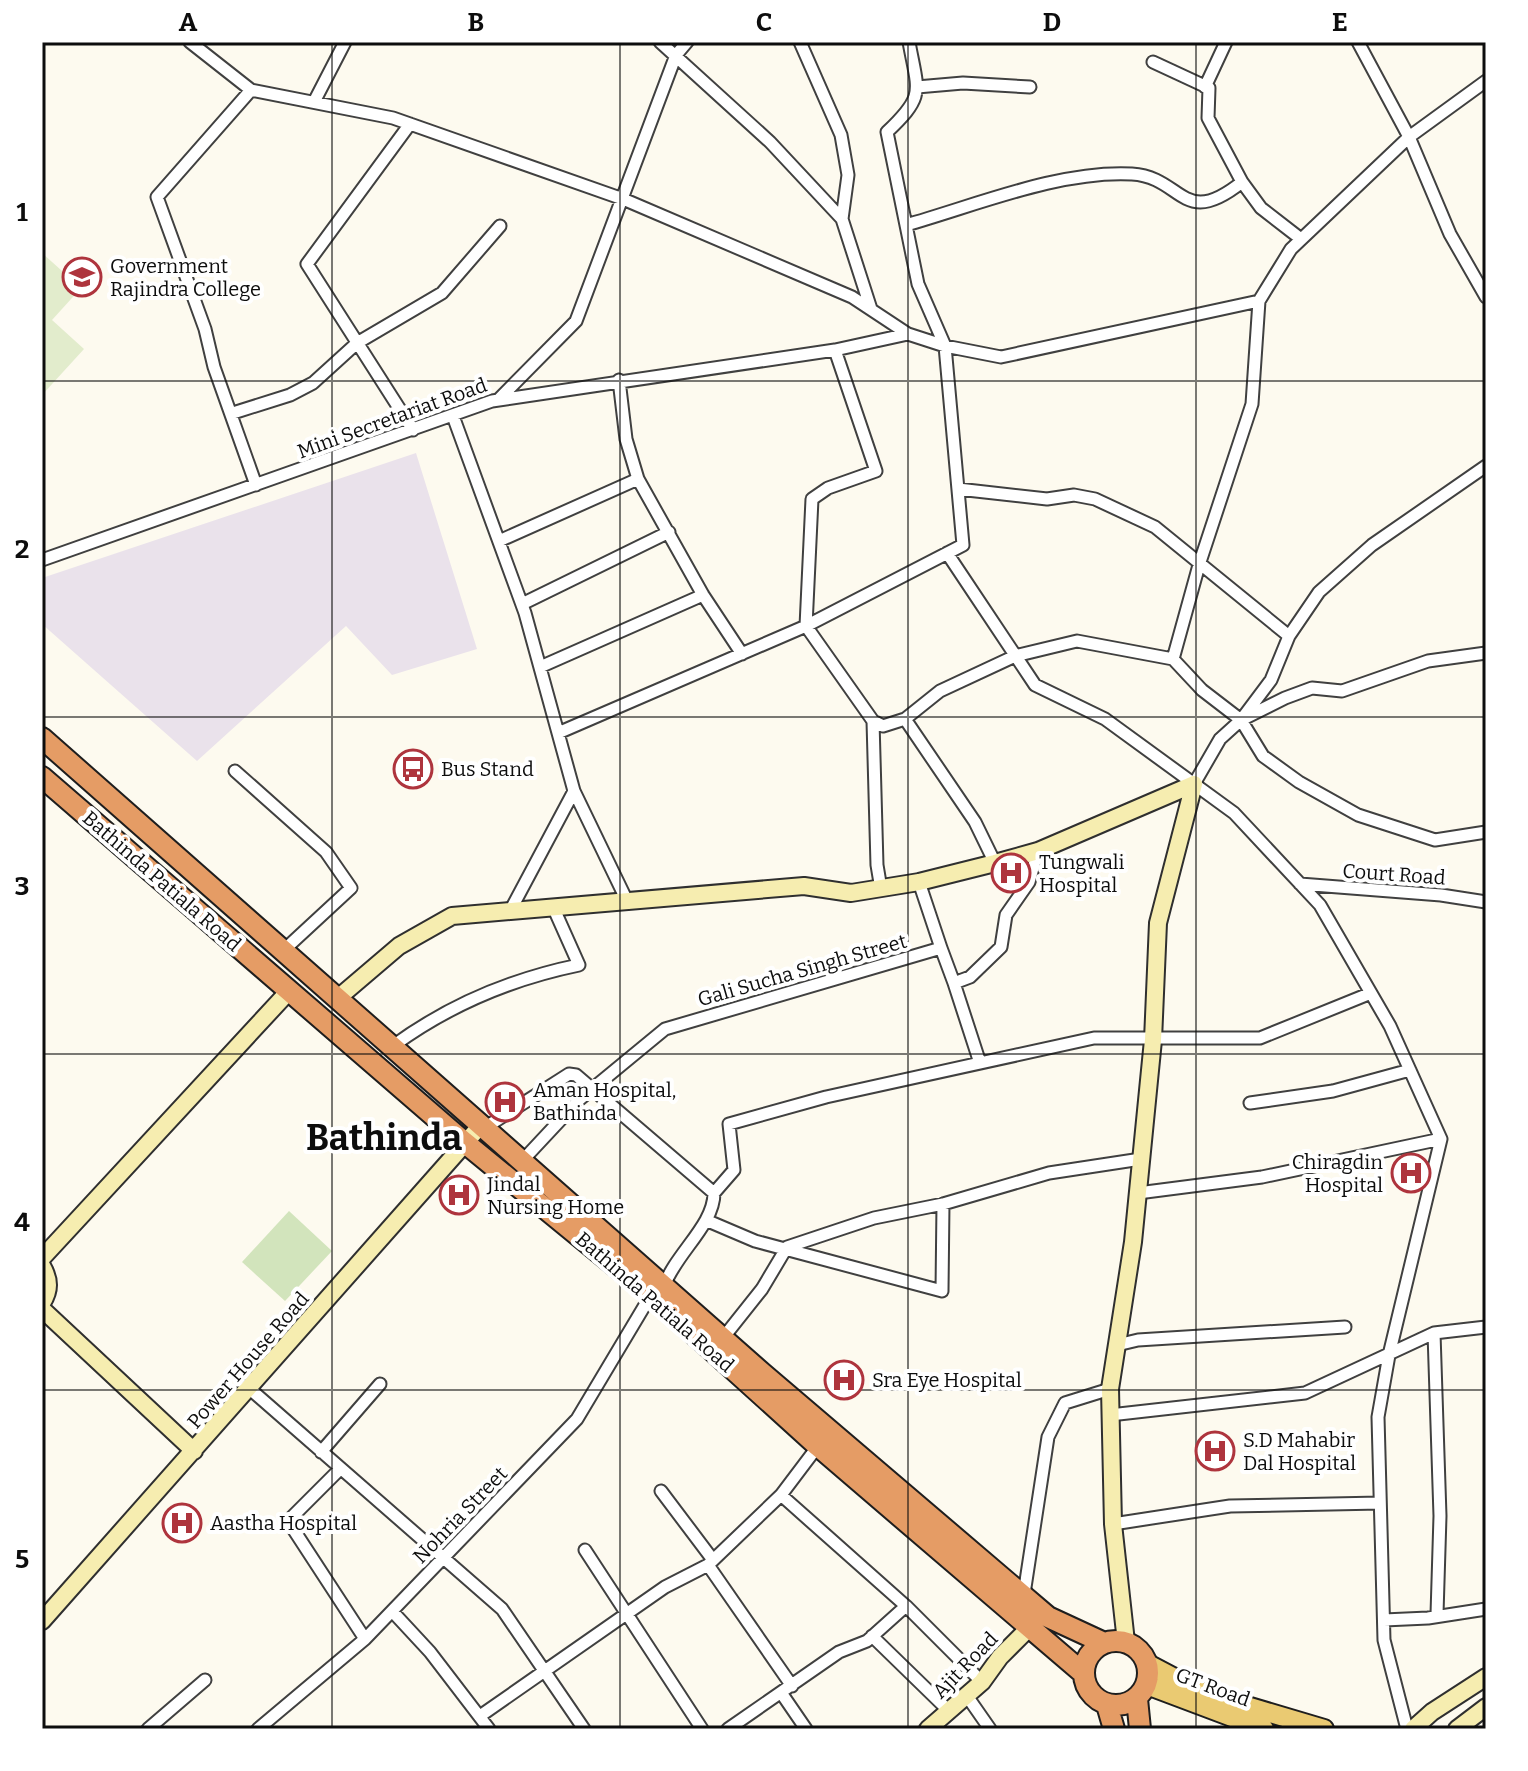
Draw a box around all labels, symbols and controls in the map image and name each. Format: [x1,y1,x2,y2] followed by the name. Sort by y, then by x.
[179,7,198,38] text: A
[468,7,484,38] text: B
[756,7,772,38] text: C
[1043,7,1061,38] text: D
[1332,7,1348,38] text: E
[16,197,28,228] text: 1
[110,254,261,302] place label: Government Rajindra College
[61,256,103,298] school or university icon: Government Rajindra College
[294,373,490,463] street label: Mini Secretariat Road
[15,534,29,565] text: 2
[392,748,434,790] bus stop icon: Bus Stand
[441,757,534,781] place label: Bus Stand
[78,806,246,956] street label: Bathinda Patiala Road
[1039,850,1125,897] place label: Tungwali Hospital
[990,852,1032,894] hospital icon: Tungwali Hospital
[1342,858,1447,890] street label: Court Road
[15,871,29,902] text: 3
[695,929,909,1011] street label: Gali Sucha Singh Street
[533,1078,676,1125] place label: Aman Hospital, Bathinda
[484,1081,526,1123] hospital icon: Aman Hospital, Bathinda
[306,1116,462,1160] district label: Bathinda
[1292,1150,1383,1197] place label: Chiragdin Hospital
[1390,1152,1432,1194] hospital icon: Chiragdin Hospital
[486,1172,624,1219] place label: Jindal Nursing Home
[438,1174,480,1216] hospital icon: Jindal Nursing Home
[14,1207,30,1238] text: 4
[571,1227,739,1377] street label: Bathinda Patiala Road
[182,1287,314,1433] street label: Power House Road
[823,1359,865,1401] hospital icon: Sra Eye Hospital
[872,1368,1022,1392] place label: Sra Eye Hospital
[1243,1428,1356,1475] place label: S.D Mahabir Dal Hospital
[1194,1430,1236,1472] hospital icon: S.D Mahabir Dal Hospital
[408,1462,512,1568] street label: Nohria Street
[161,1502,203,1544] hospital icon: Aastha Hospital
[210,1511,357,1535] place label: Aastha Hospital
[15,1544,29,1575] text: 5
[927,1627,1003,1704] street label: Ajit Road
[1172,1662,1254,1712] street label: GT Road

